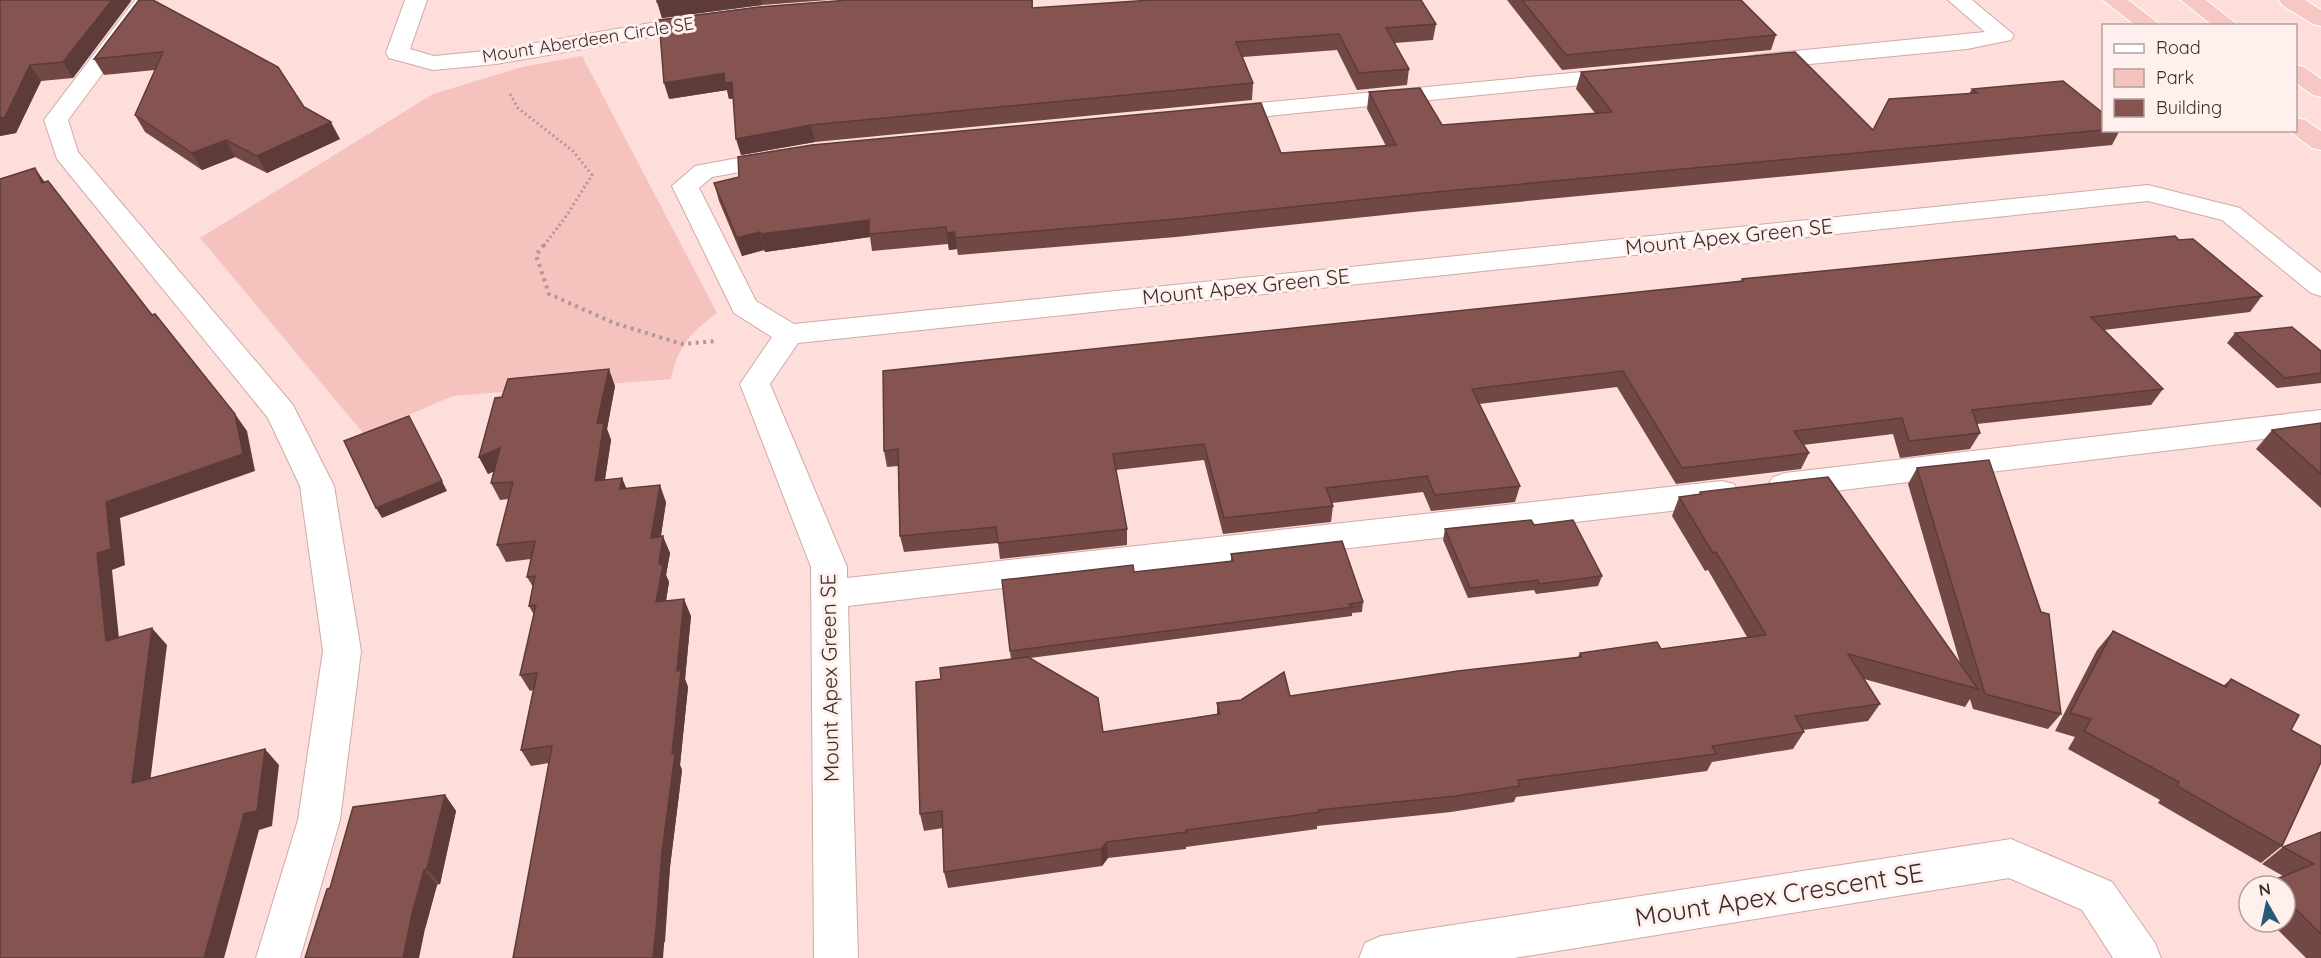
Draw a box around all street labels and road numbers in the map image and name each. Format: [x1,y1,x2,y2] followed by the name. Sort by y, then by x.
[480,11,695,68] street label: Mount Aberdeen Circle SE
[1624,212,1834,260] street label: Mount Apex Green SE
[1141,262,1351,310] street label: Mount Apex Green SE
[814,574,844,782] street label: Mount Apex Green SE
[1632,855,1925,934] street label: Mount Apex Crescent SE

